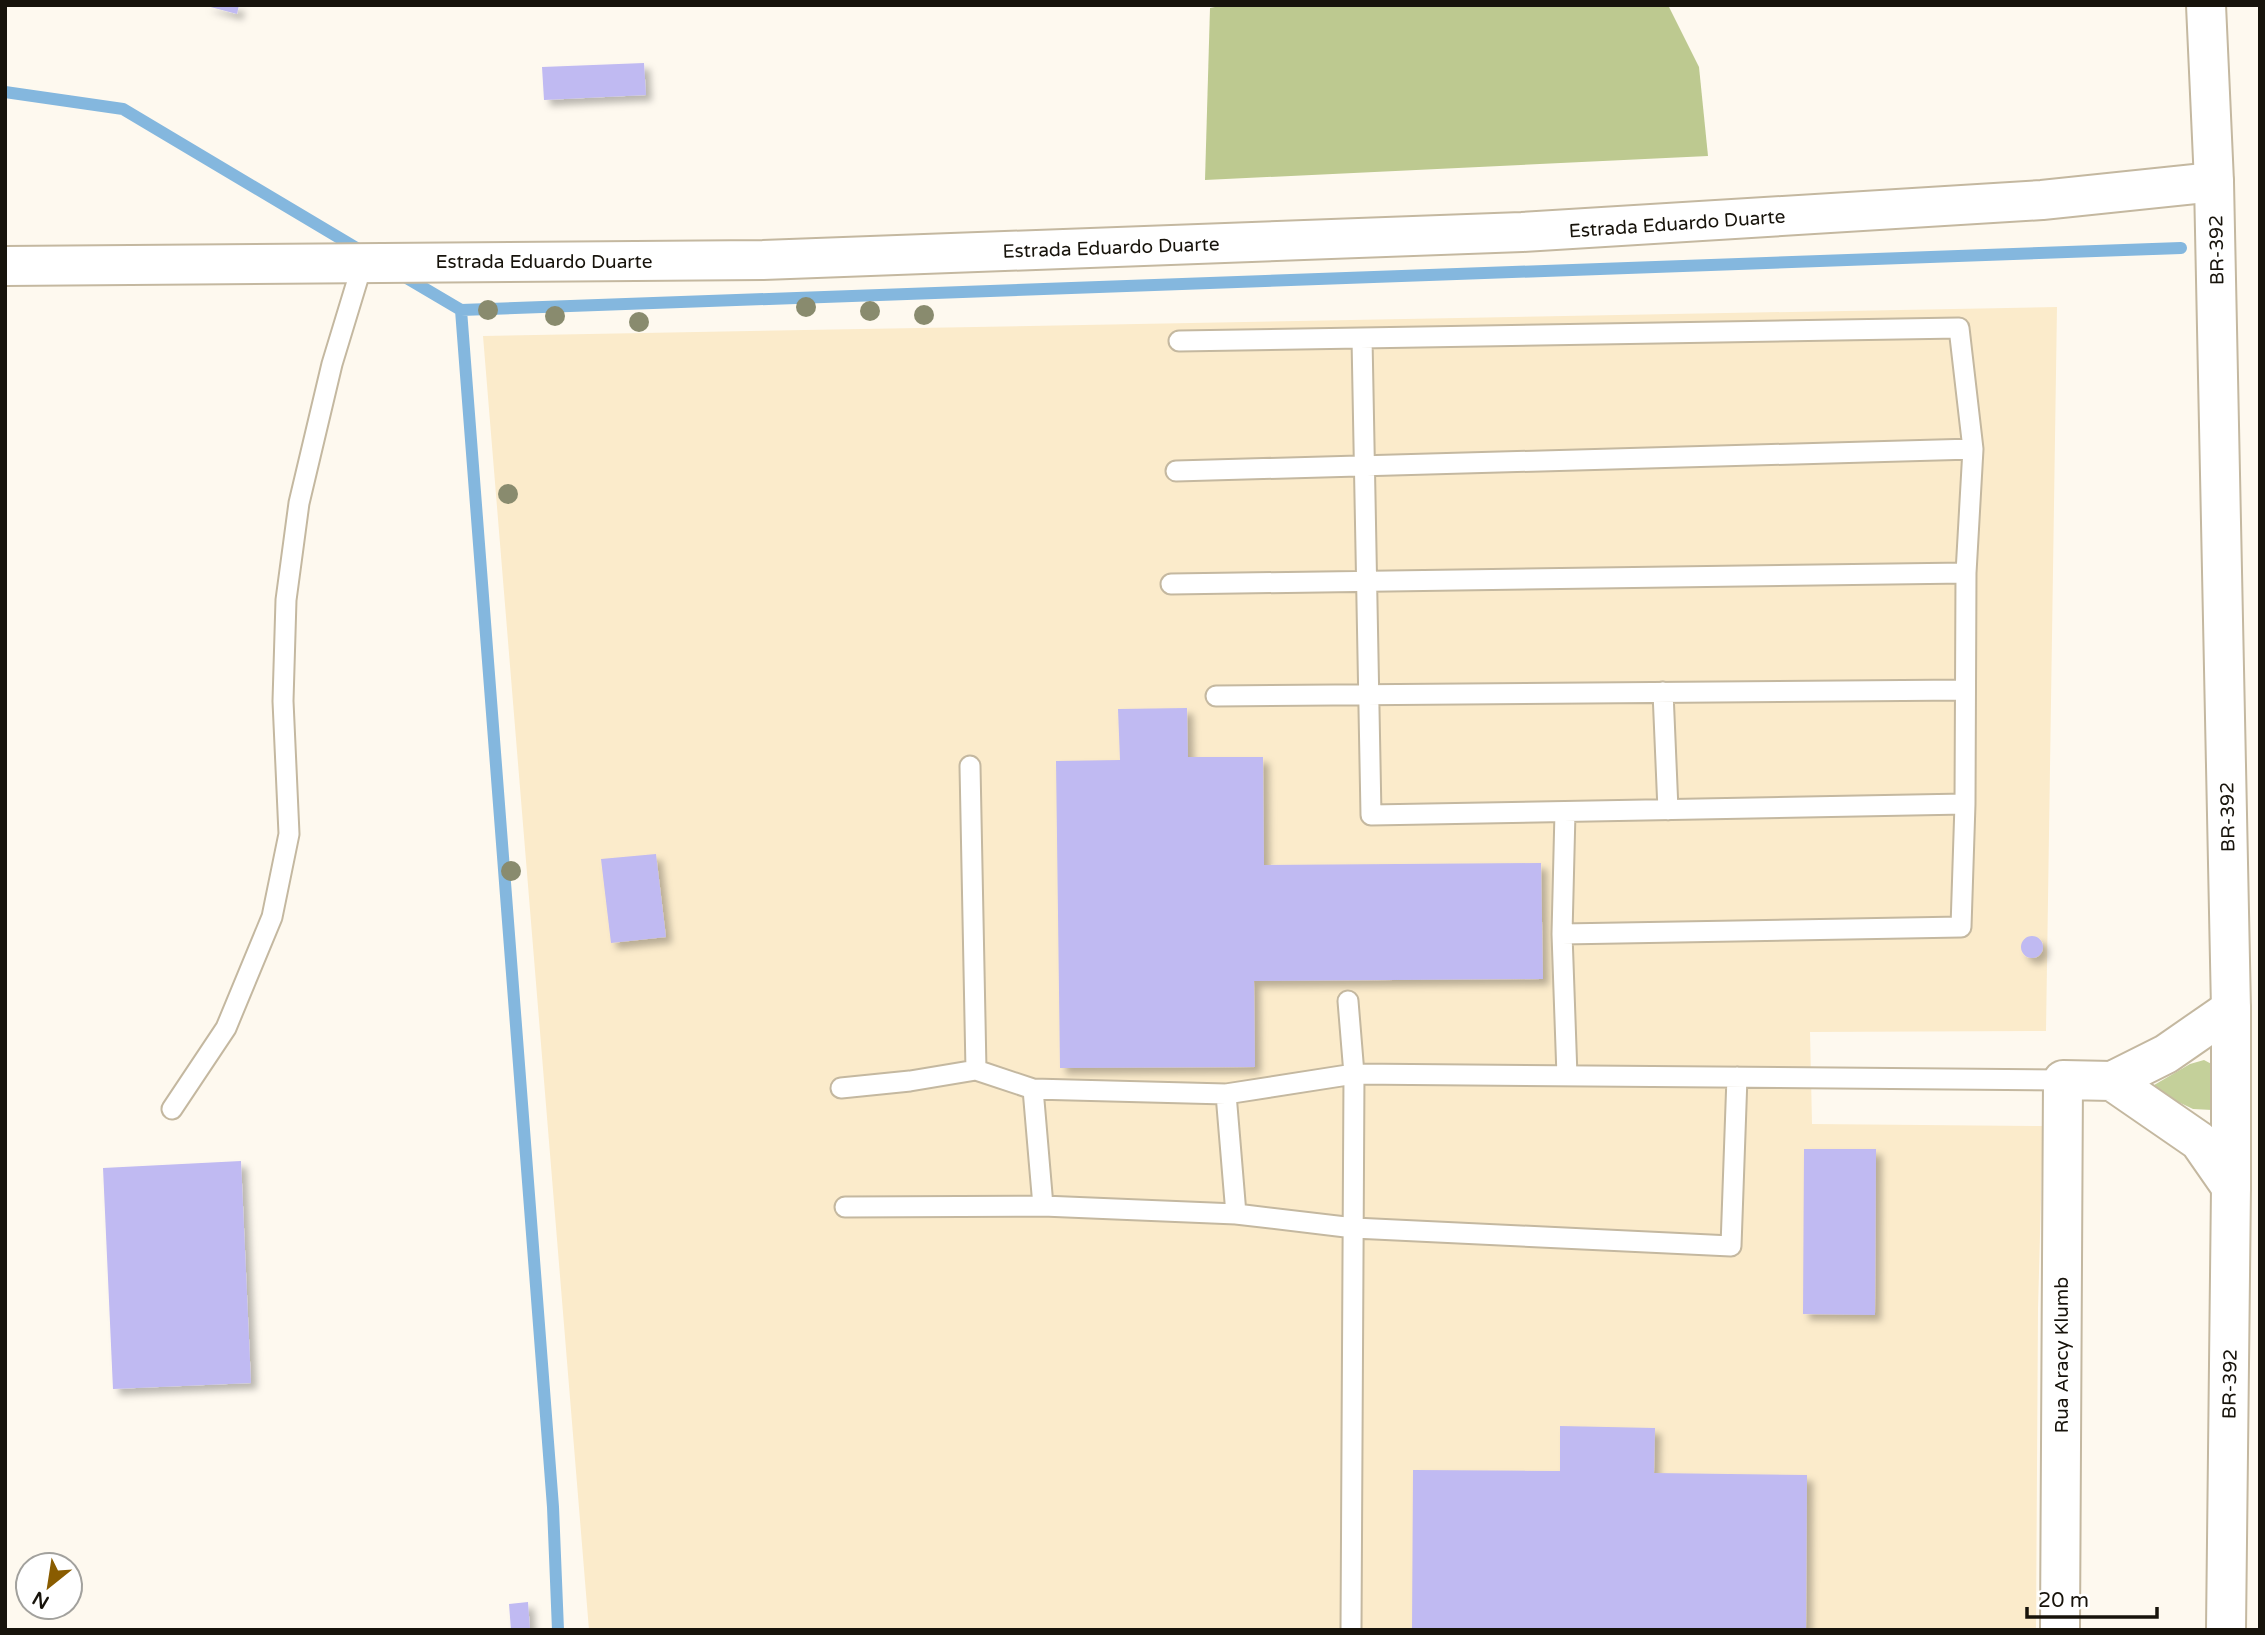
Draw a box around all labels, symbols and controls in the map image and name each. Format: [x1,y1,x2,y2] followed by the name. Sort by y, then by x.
[1568,205,1786,243] street label: Estrada Eduardo Duarte
[2205,215,2229,285] street label: BR-392
[1002,233,1220,263] street label: Estrada Eduardo Duarte
[436,251,652,273] street label: Estrada Eduardo Duarte
[2216,782,2240,852] street label: BR-392
[2051,1277,2073,1433] street label: Rua Aracy Klumb
[2218,1349,2242,1419] street label: BR-392
[14,1551,84,1621] north arrow
[2027,1576,2156,1620] scale bar
[29,1587,53,1613] text: N
[2038,1588,2089,1613] text: 20 m

